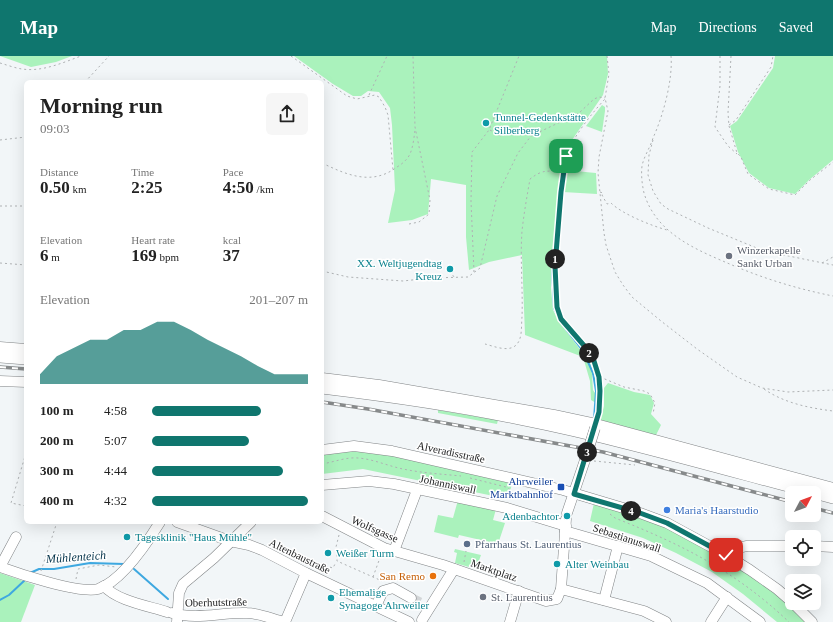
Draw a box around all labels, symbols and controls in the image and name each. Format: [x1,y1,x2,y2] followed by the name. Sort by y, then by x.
[20,17,58,38] text: Map
[651,20,676,35] text: Map
[698,20,757,35] text: Directions
[779,20,813,35] text: Saved
[40,93,163,118] text: Morning run
[266,93,308,135] button: share
[494,111,586,136] place label: Tunnel-Gedenkstätte Silberberg
[481,118,491,128] marker: Tunnel-Gedenkstätte Silberberg
[40,121,70,136] text: 09:03
[549,139,583,173] pin
[555,145,577,167] icon: arrive
[40,166,78,178] text: Distance
[131,166,154,178] text: Time
[223,166,243,178] text: Pace
[40,178,70,197] text: 0.50
[131,178,163,197] text: 2:25
[223,178,254,197] text: 4:50
[70,183,87,195] text: km
[254,183,274,195] text: /km
[40,234,82,246] text: Elevation
[131,234,175,246] text: Heart rate
[223,234,241,246] text: kcal
[737,244,801,269] place label: Winzerkapelle Sankt Urban
[40,246,49,265] text: 6
[131,246,157,265] text: 169
[223,246,240,265] text: 37
[545,249,565,269] pin: 1
[49,251,60,263] text: m
[157,251,179,263] text: bpm
[724,251,734,261] marker: Winzerkapelle Sankt Urban
[552,253,558,265] text: 1
[357,257,442,282] place label: XX. Weltjugendtag Kreuz
[445,264,455,274] marker: XX. Weltjugendtag Kreuz
[40,292,90,307] text: Elevation
[249,292,308,307] text: 201–207 m
[579,343,599,363] pin: 2
[586,347,592,359] text: 2
[40,403,74,418] text: 100 m
[104,403,127,418] text: 4:58
[40,433,74,448] text: 200 m
[104,433,127,448] text: 5:07
[416,439,486,465] street label: Alveradisstraße
[577,442,597,462] pin: 3
[584,446,590,458] text: 3
[40,463,74,478] text: 300 m
[104,463,127,478] text: 4:44
[419,472,477,496] street label: Johanniswall
[490,475,553,500] place label: Ahrweiler Marktbahnhof
[556,482,566,492] marker: Ahrweiler Marktbahnhof
[785,486,821,522] north arrow
[785,486,821,610] map controls
[40,493,74,508] text: 400 m
[104,493,127,508] text: 4:32
[621,501,641,521] pin: 4
[675,504,759,516] place label: Maria's Haarstudio
[628,505,634,517] text: 4
[662,505,672,515] marker: Maria's Haarstudio
[502,510,559,522] place label: Adenbachtor
[562,511,572,521] marker: Adenbachtor
[350,513,400,545] street label: Wolfsgasse
[591,521,663,555] street label: Sebastianuswall
[785,530,821,566] button: locate
[135,531,252,543] place label: Tagesklinik "Haus Mühle"
[122,532,132,542] marker: Tagesklinik "Haus Mühle"
[267,536,333,576] street label: Altenbaustraße
[475,538,582,550] place label: Pfarrhaus St. Laurentius
[709,538,743,572] pin
[462,539,472,549] marker: Pfarrhaus St. Laurentius
[715,544,737,566] icon: check
[336,547,395,559] place label: Weißer Turm
[45,548,106,566] water label: Mühlenteich
[323,548,333,558] marker: Weißer Turm
[469,556,519,584] street label: Marktplatz
[565,558,629,570] place label: Alter Weinbau
[552,559,562,569] marker: Alter Weinbau
[379,570,425,582] place label: San Remo
[428,571,438,581] marker: San Remo
[785,574,821,610] button: layers
[339,586,429,611] place label: Ehemalige Synagoge Ahrweiler
[491,591,553,603] place label: St. Laurentius
[478,592,488,602] marker: St. Laurentius
[326,593,336,603] marker: Ehemalige Synagoge Ahrweiler
[185,595,247,609] street label: Oberhutstraße

